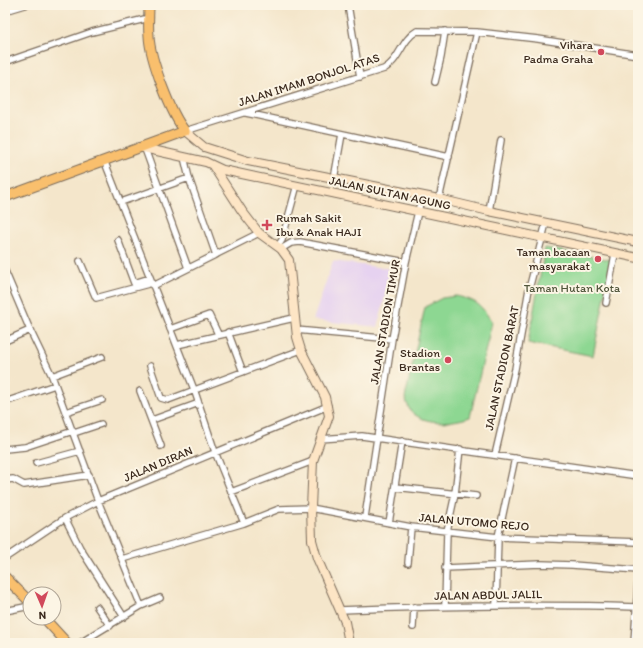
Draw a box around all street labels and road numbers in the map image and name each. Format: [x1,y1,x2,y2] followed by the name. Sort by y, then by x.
[237,50,382,109] street label: JALAN IMAM BONJOL ATAS
[328,173,452,213] street label: JALAN SULTAN AGUNG
[367,258,403,386] street label: JALAN STADION TIMUR
[482,304,522,432] street label: JALAN STADION BARAT
[121,443,195,485] street label: JALAN DIRAN
[418,510,530,534] street label: JALAN UTOMO REJO
[434,587,542,603] street label: JALAN ABDUL JALIL

